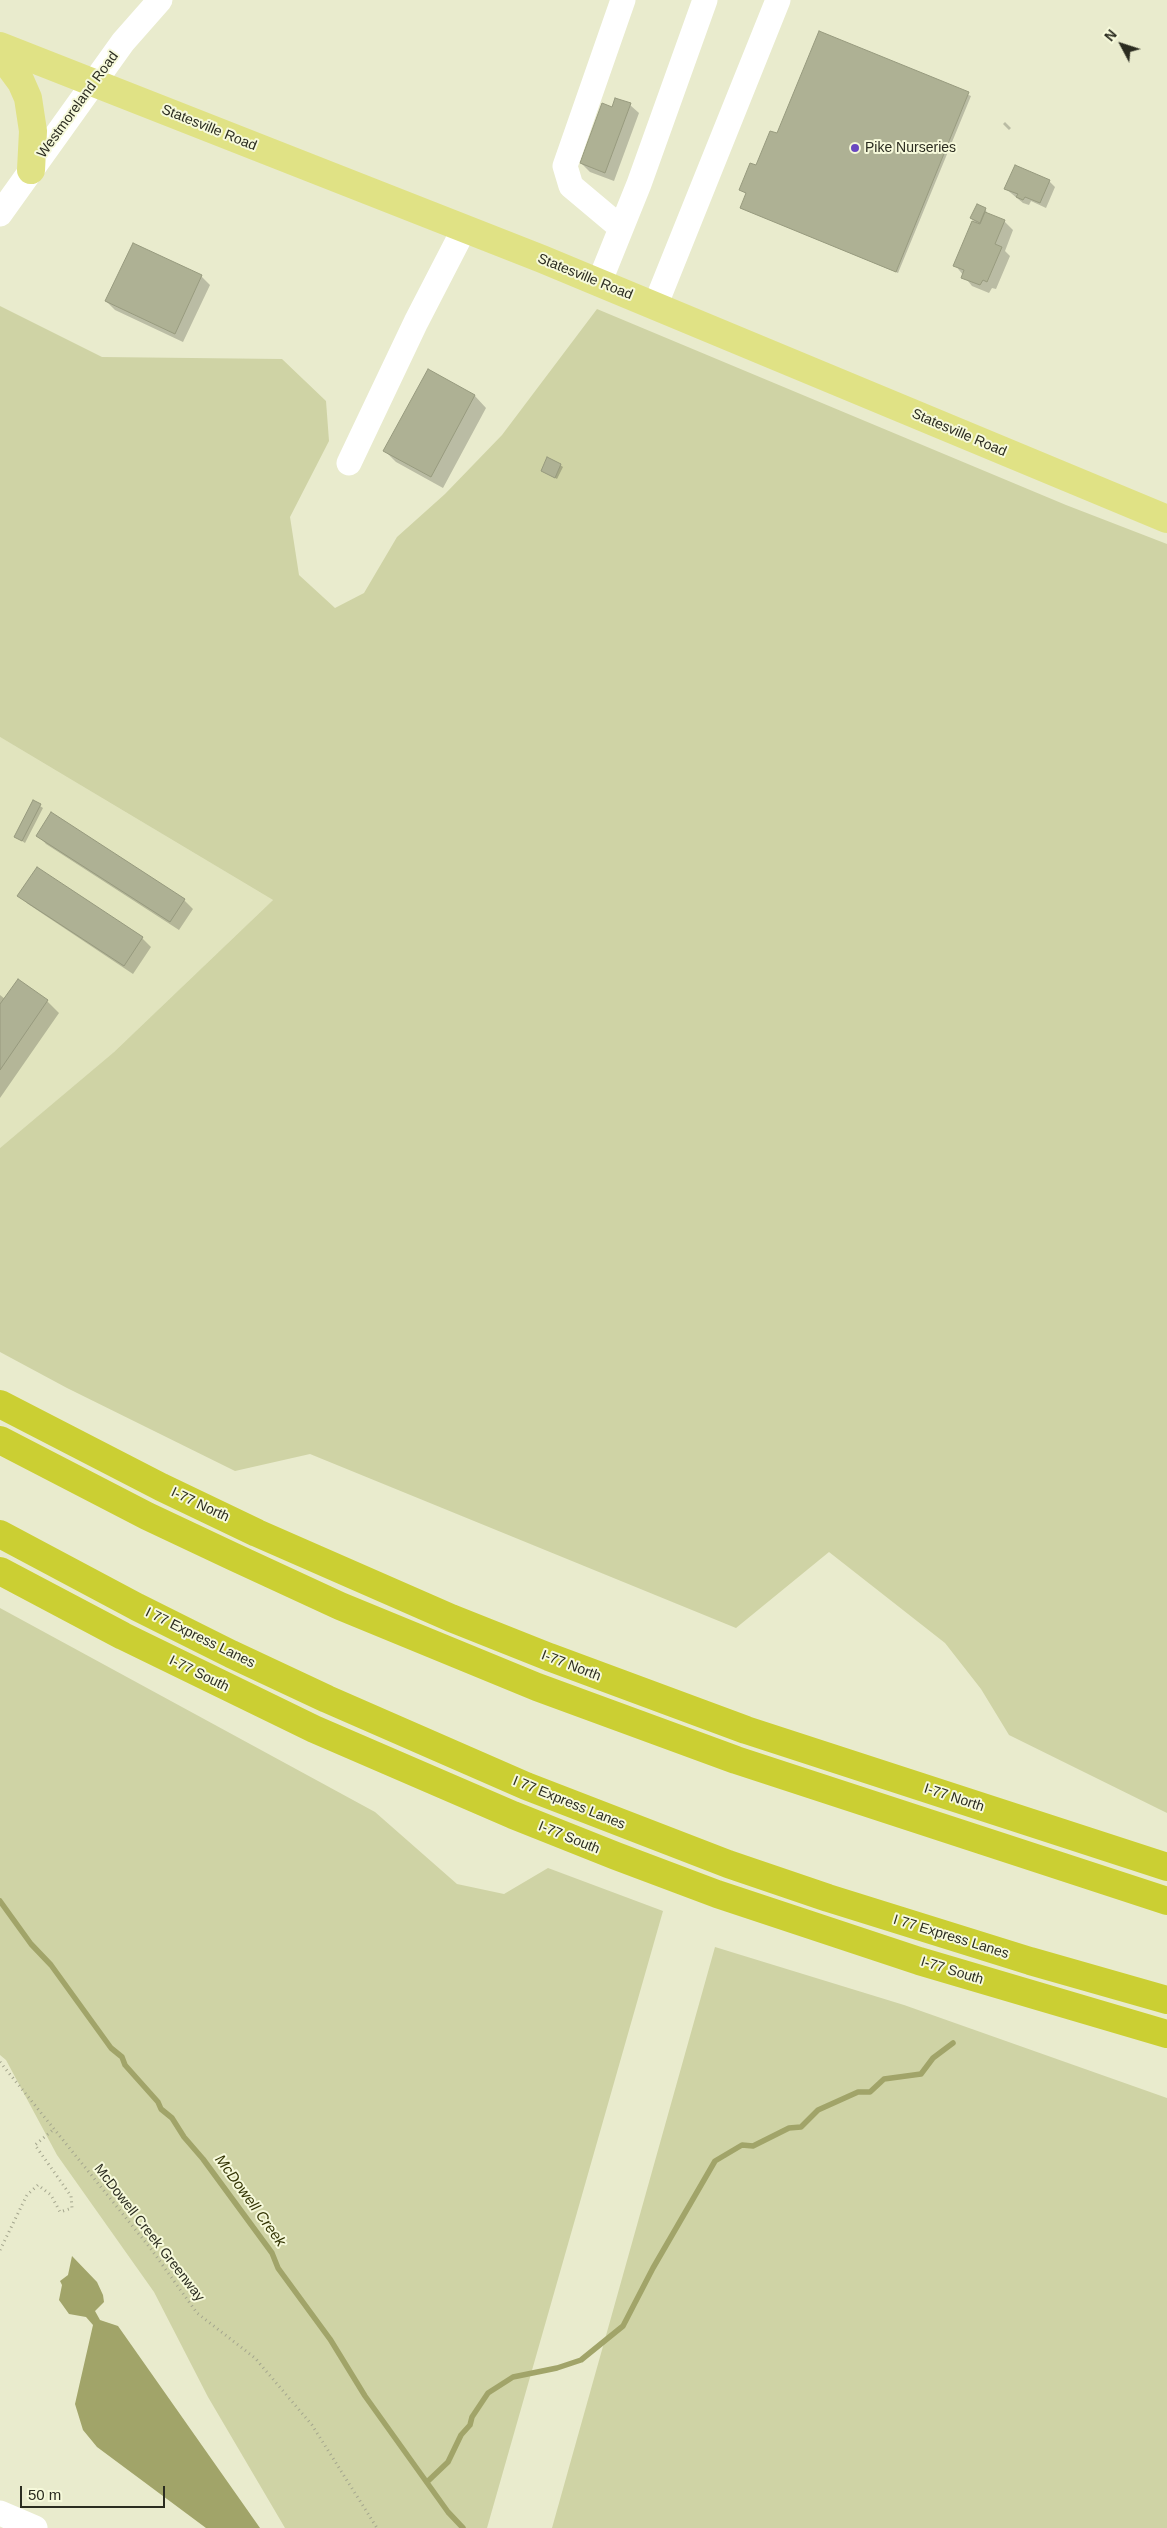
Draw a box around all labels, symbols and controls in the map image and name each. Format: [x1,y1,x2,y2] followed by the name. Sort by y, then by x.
[1097,20,1147,70] north arrow
[1101,26,1120,44] text: N
[34,49,122,161] street label: Westmoreland Road
[159,101,259,155] street label: Statesville Road
[865,140,956,156] place label: Pike Nurseries
[849,142,861,154] marker: Pike Nurseries
[535,250,635,304] street label: Statesville Road
[909,406,1009,460] street label: Statesville Road
[168,1484,232,1526] street label: I-77 North
[142,1604,258,1672] street label: I 77 Express Lanes
[539,1647,603,1685] street label: I-77 North
[166,1652,232,1696] street label: I-77 South
[510,1773,628,1833] street label: I 77 Express Lanes
[922,1780,986,1816] street label: I-77 North
[536,1818,602,1858] street label: I-77 South
[891,1911,1011,1963] street label: I 77 Express Lanes
[919,1954,985,1988] street label: I-77 South
[211,2152,289,2250] water label: McDowell Creek
[90,2161,208,2305] street label: McDowell Creek Greenway
[22,2476,168,2508] scale bar
[28,2486,61,2503] text: 50 m

